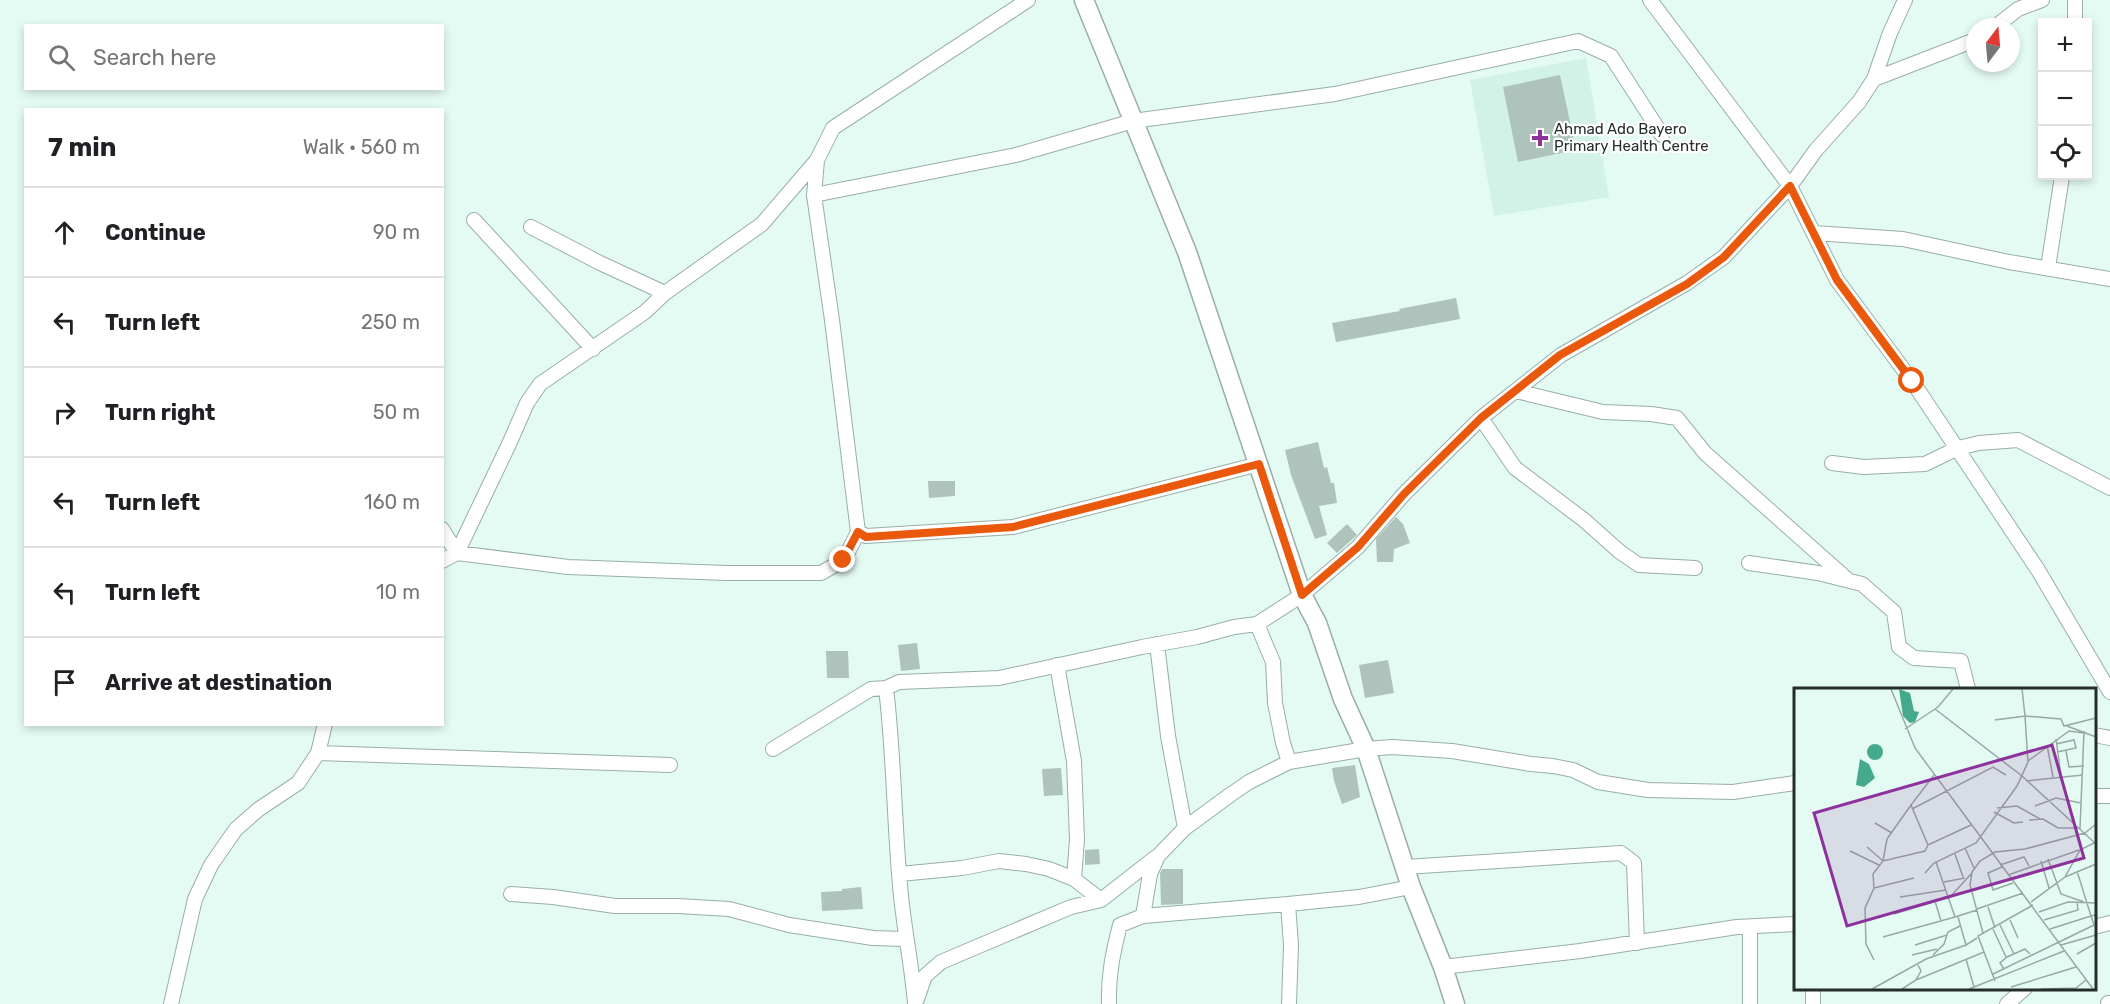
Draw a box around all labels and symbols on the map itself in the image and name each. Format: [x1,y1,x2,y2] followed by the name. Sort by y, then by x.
[1966,18,2020,72] north arrow
[1554,120,1709,155] place label: Ahmad Ado Bayero Primary Health Centre
[1531,129,1549,147] marker: Ahmad Ado Bayero Primary Health Centre
[1898,367,1924,393] route start
[829,546,855,572] route end
[1794,688,2095,989] inset map

